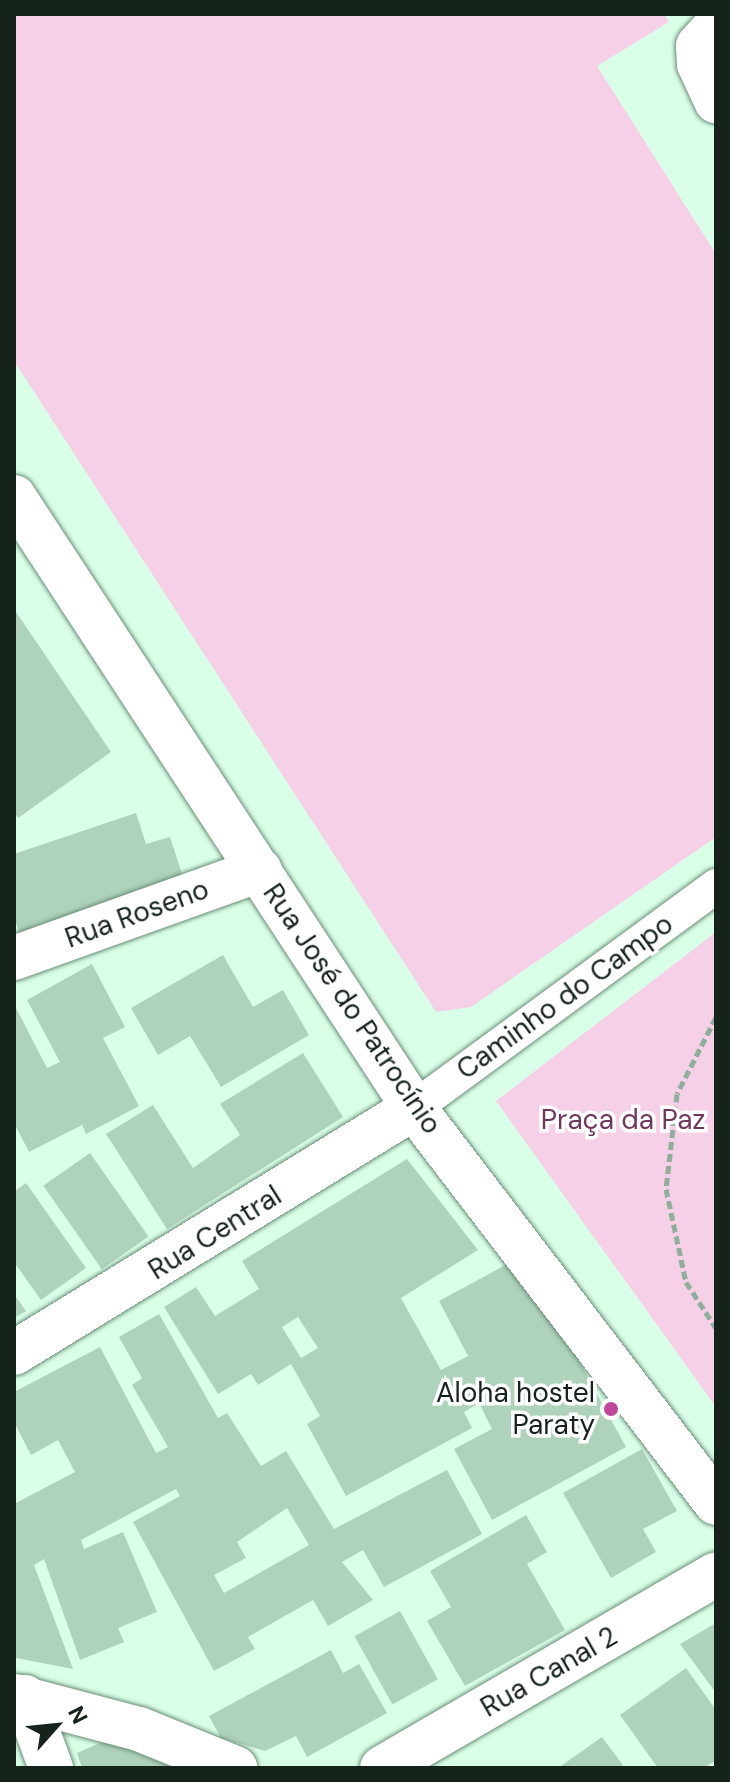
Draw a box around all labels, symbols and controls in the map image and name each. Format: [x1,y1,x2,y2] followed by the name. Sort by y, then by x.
[61,872,213,956] street label: Rua Roseno
[256,878,448,1140] street label: Rua José do Patrocínio
[450,907,680,1087] street label: Caminho do Campo
[541,1103,705,1137] park label: Praça da Paz
[142,1179,288,1287] street label: Rua Central
[436,1376,595,1442] place label: Aloha hostel Paraty
[602,1400,620,1418] marker: Aloha hostel Paraty
[475,1620,623,1724] street label: Rua Canal 2
[16,1686,96,1766] north arrow
[61,1701,94,1729] text: N

